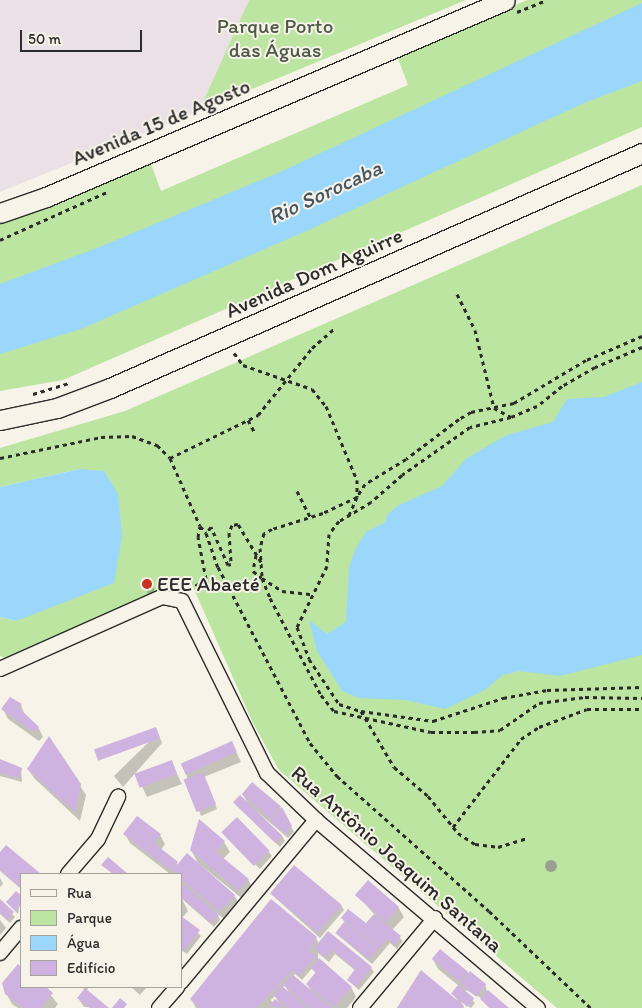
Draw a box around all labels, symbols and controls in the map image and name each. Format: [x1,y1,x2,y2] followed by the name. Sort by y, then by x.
[217,13,333,63] park label: Parque Porto das Águas
[22,20,145,52] scale bar
[28,30,61,48] text: 50 m
[68,73,254,171] street label: Avenida 15 de Agosto
[264,154,386,230] water label: Rio Sorocaba
[222,223,406,323] street label: Avenida Dom Aguirre
[157,571,260,597] place label: EEE Abaeté
[141,578,153,590] marker: EEE Abaeté
[286,760,508,958] street label: Rua Antônio Joaquim Santana
[20,873,182,988] legend
[67,884,92,902] text: Rua
[67,909,112,927] text: Parque
[67,934,100,952] text: Água
[67,959,115,977] text: Edifício

